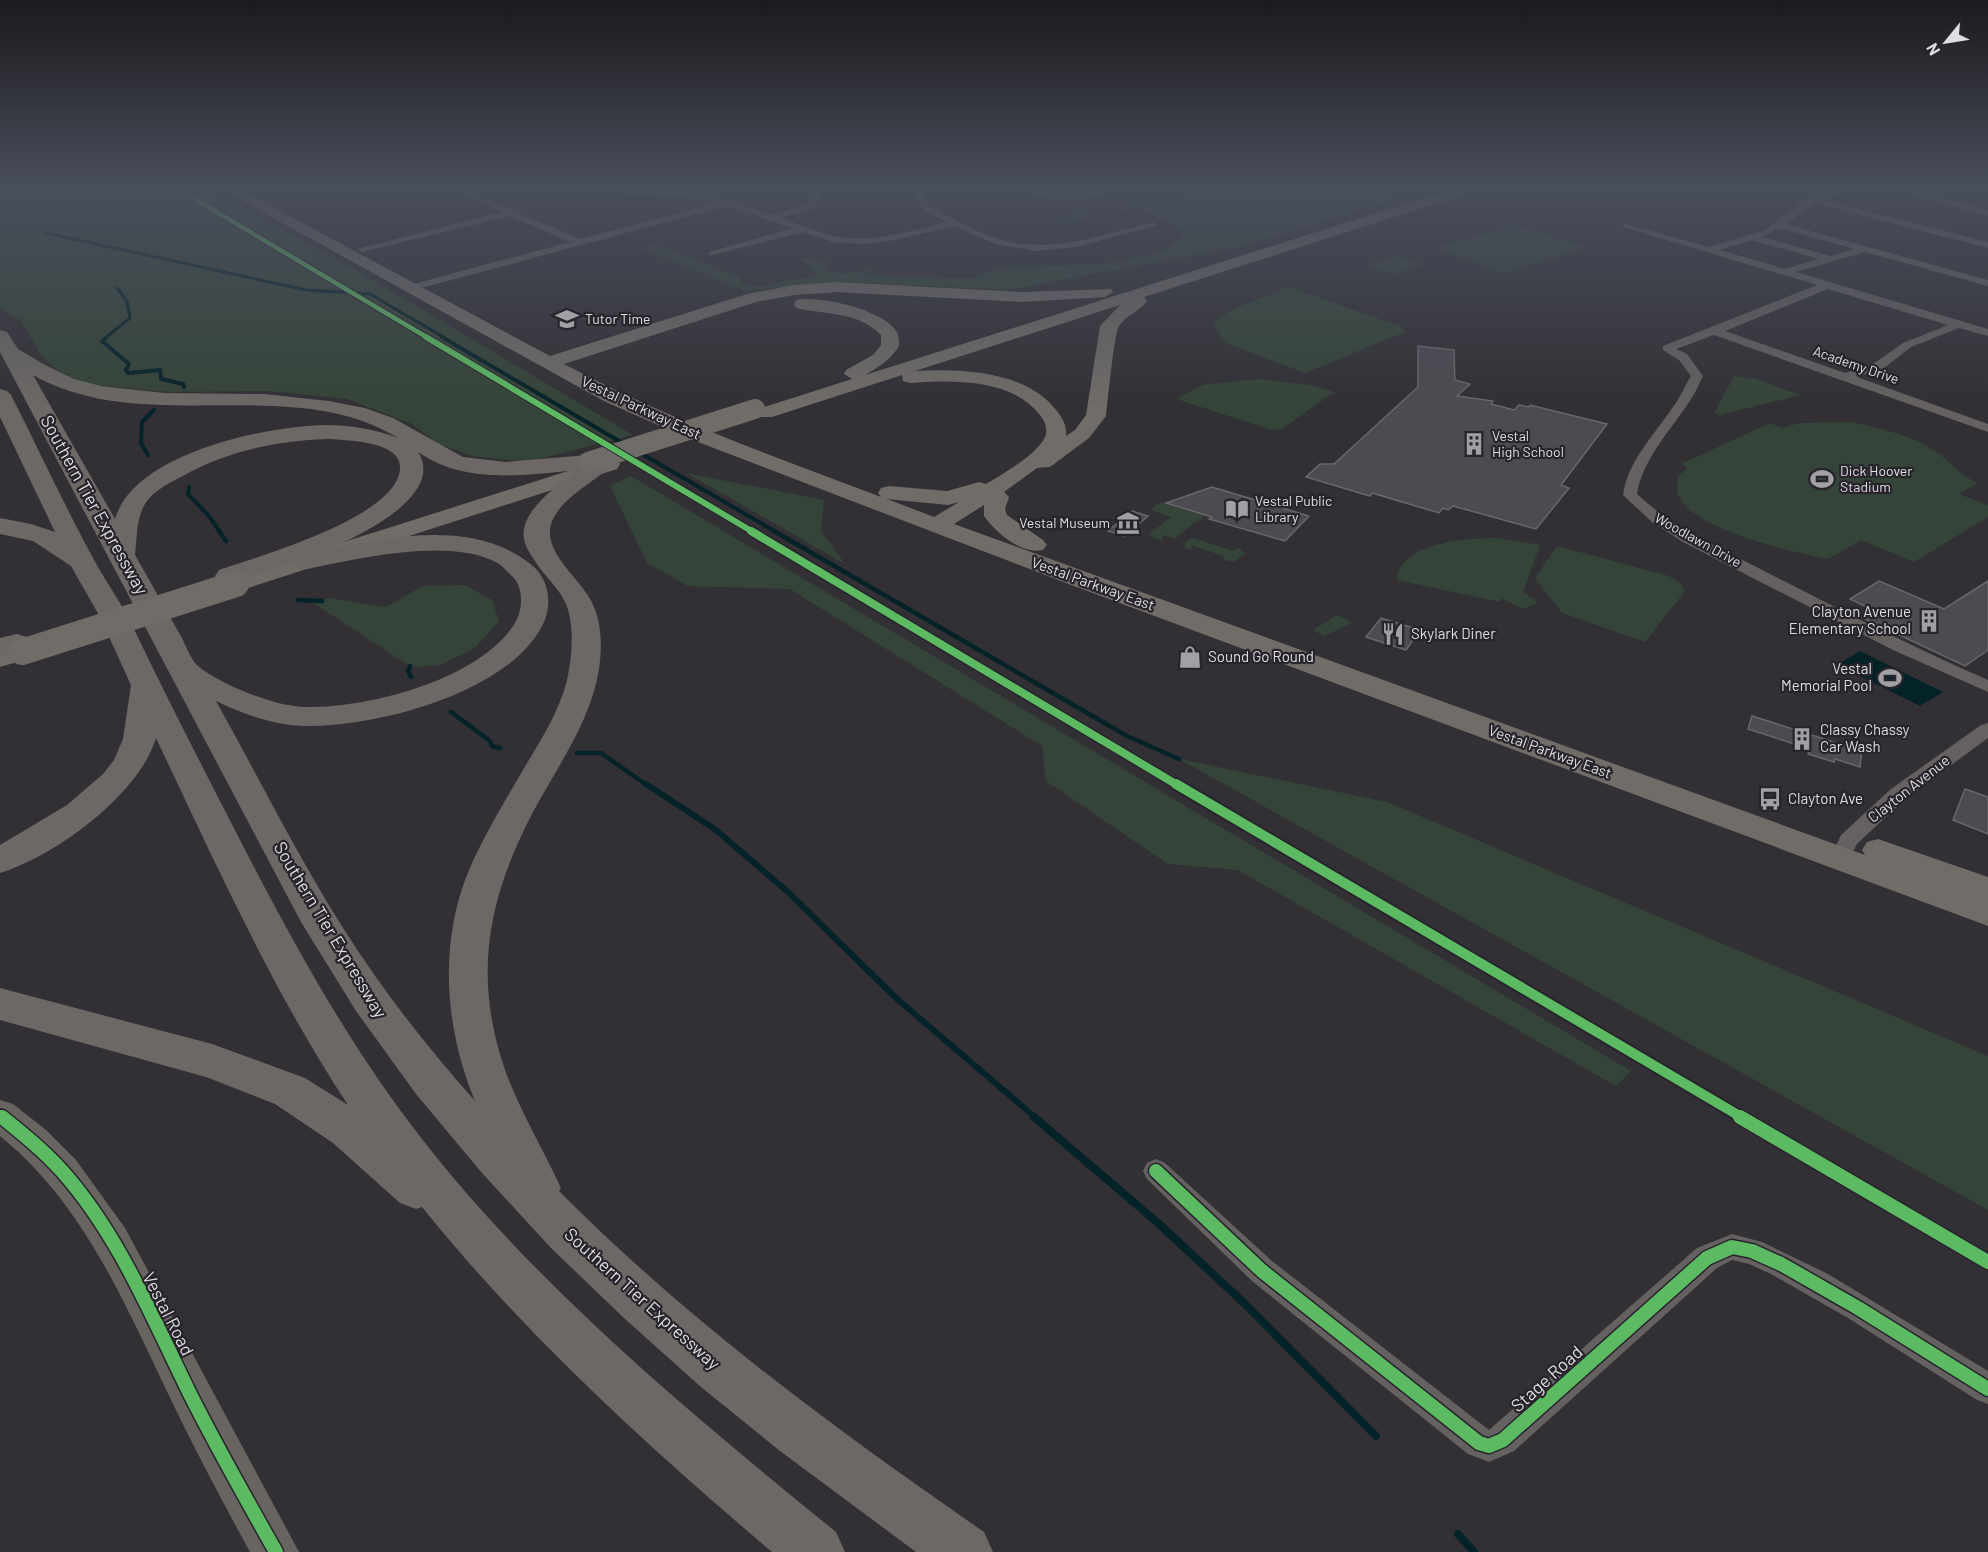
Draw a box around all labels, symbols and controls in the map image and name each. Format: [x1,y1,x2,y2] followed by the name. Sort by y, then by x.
[1916,12,1976,72] north arrow
[1922,40,1943,59] text: N
[554,306,580,332] school or university icon: Tutor Time
[585,310,651,327] place label: Tutor Time
[1811,342,1901,387] street label: Academy Drive
[579,372,704,443] street label: Vestal Parkway East
[36,411,153,598] street label: Southern Tier Expressway
[1492,427,1564,460] place label: Vestal High School
[1461,431,1487,457] building icon: Vestal High School
[1840,462,1912,495] place label: Dick Hoover Stadium
[1809,466,1835,492] sports icon: Dick Hoover Stadium
[1255,492,1332,525] place label: Vestal Public Library
[1224,496,1250,522] library icon: Vestal Public Library
[1652,509,1745,570] street label: Woodlawn Drive
[1115,510,1141,536] museum icon: Vestal Museum
[1019,514,1110,531] place label: Vestal Museum
[1029,552,1157,614] street label: Vestal Parkway East
[1789,602,1911,637] place label: Clayton Avenue Elementary School
[1916,608,1942,634] building icon: Clayton Avenue Elementary School
[1380,621,1406,647] restaurant icon: Skylark Diner
[1411,624,1496,642] place label: Skylark Diner
[1177,644,1203,670] shop icon: Sound Go Round
[1208,647,1314,665] place label: Sound Go Round
[1781,659,1872,694] place label: Vestal Memorial Pool
[1877,665,1903,691] sports icon: Vestal Memorial Pool
[1486,720,1614,782] street label: Vestal Parkway East
[1820,720,1909,755] place label: Classy Chassy Car Wash
[1789,726,1815,752] building icon: Classy Chassy Car Wash
[1864,751,1953,826] street label: Clayton Avenue
[1757,786,1783,812] bus stop icon: Clayton Ave
[1788,789,1863,807] place label: Clayton Ave
[269,837,392,1022] street label: Southern Tier Expressway
[560,1223,725,1374] street label: Southern Tier Expressway
[138,1268,199,1359] street label: Vestal Road
[1506,1340,1587,1416] street label: Stage Road

